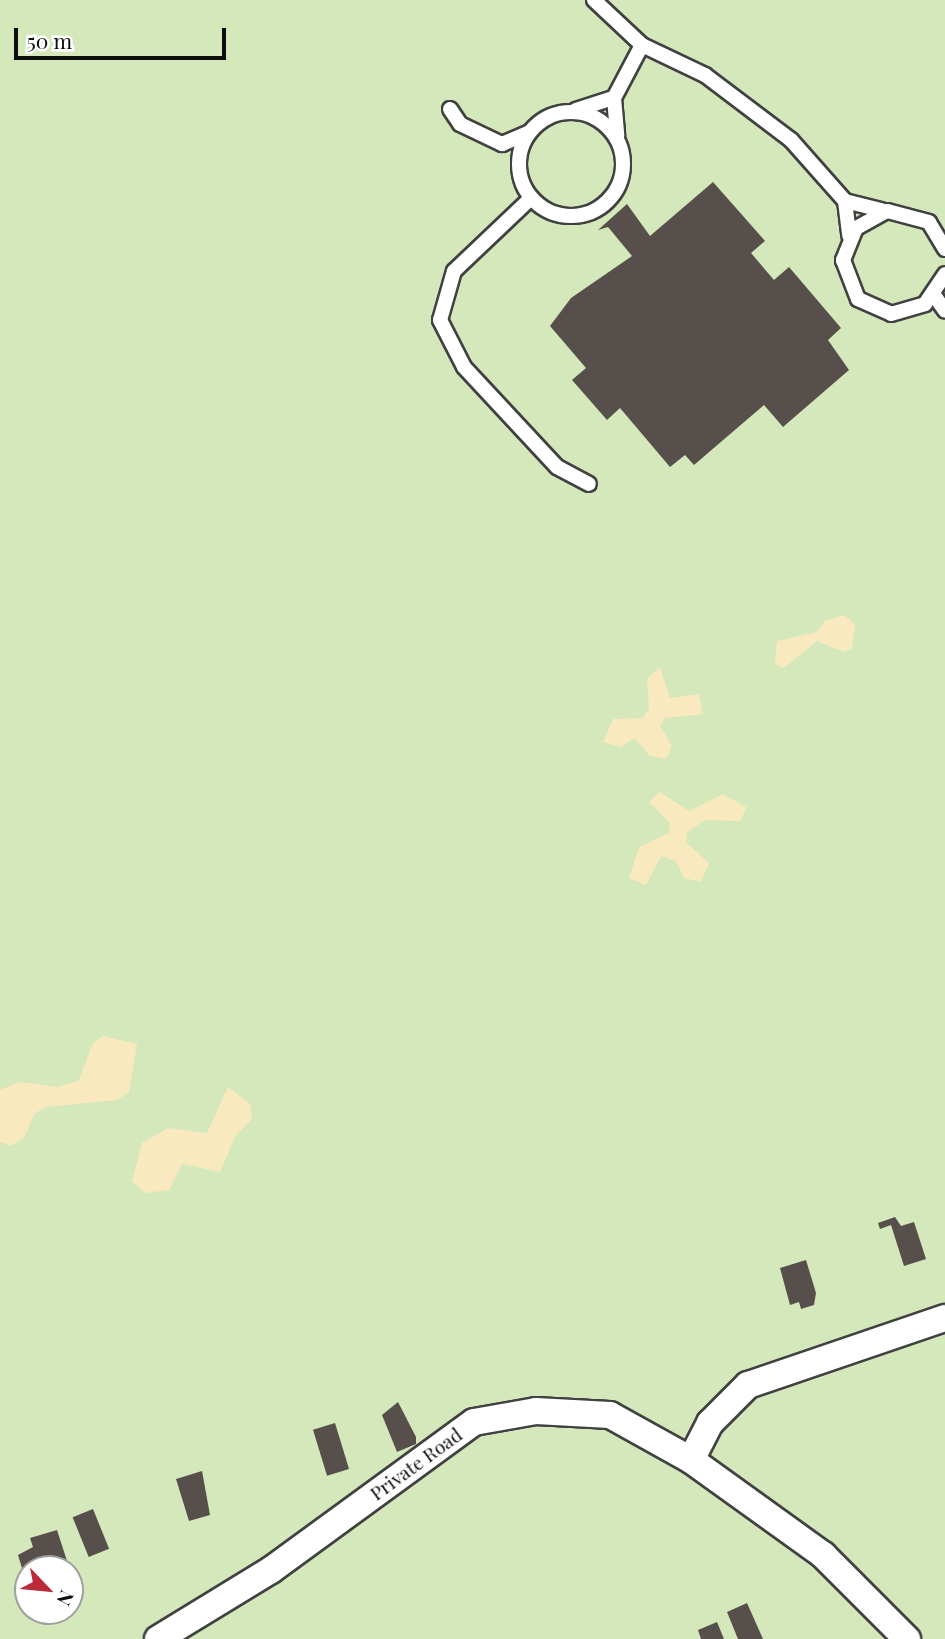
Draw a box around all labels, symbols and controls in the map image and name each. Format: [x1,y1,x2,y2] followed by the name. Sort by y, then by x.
[18,14,229,58] scale bar
[27,26,72,54] text: 50 m
[366,1423,466,1505] street label: Private Road
[14,1555,84,1625] north arrow
[51,1586,81,1610] text: N

